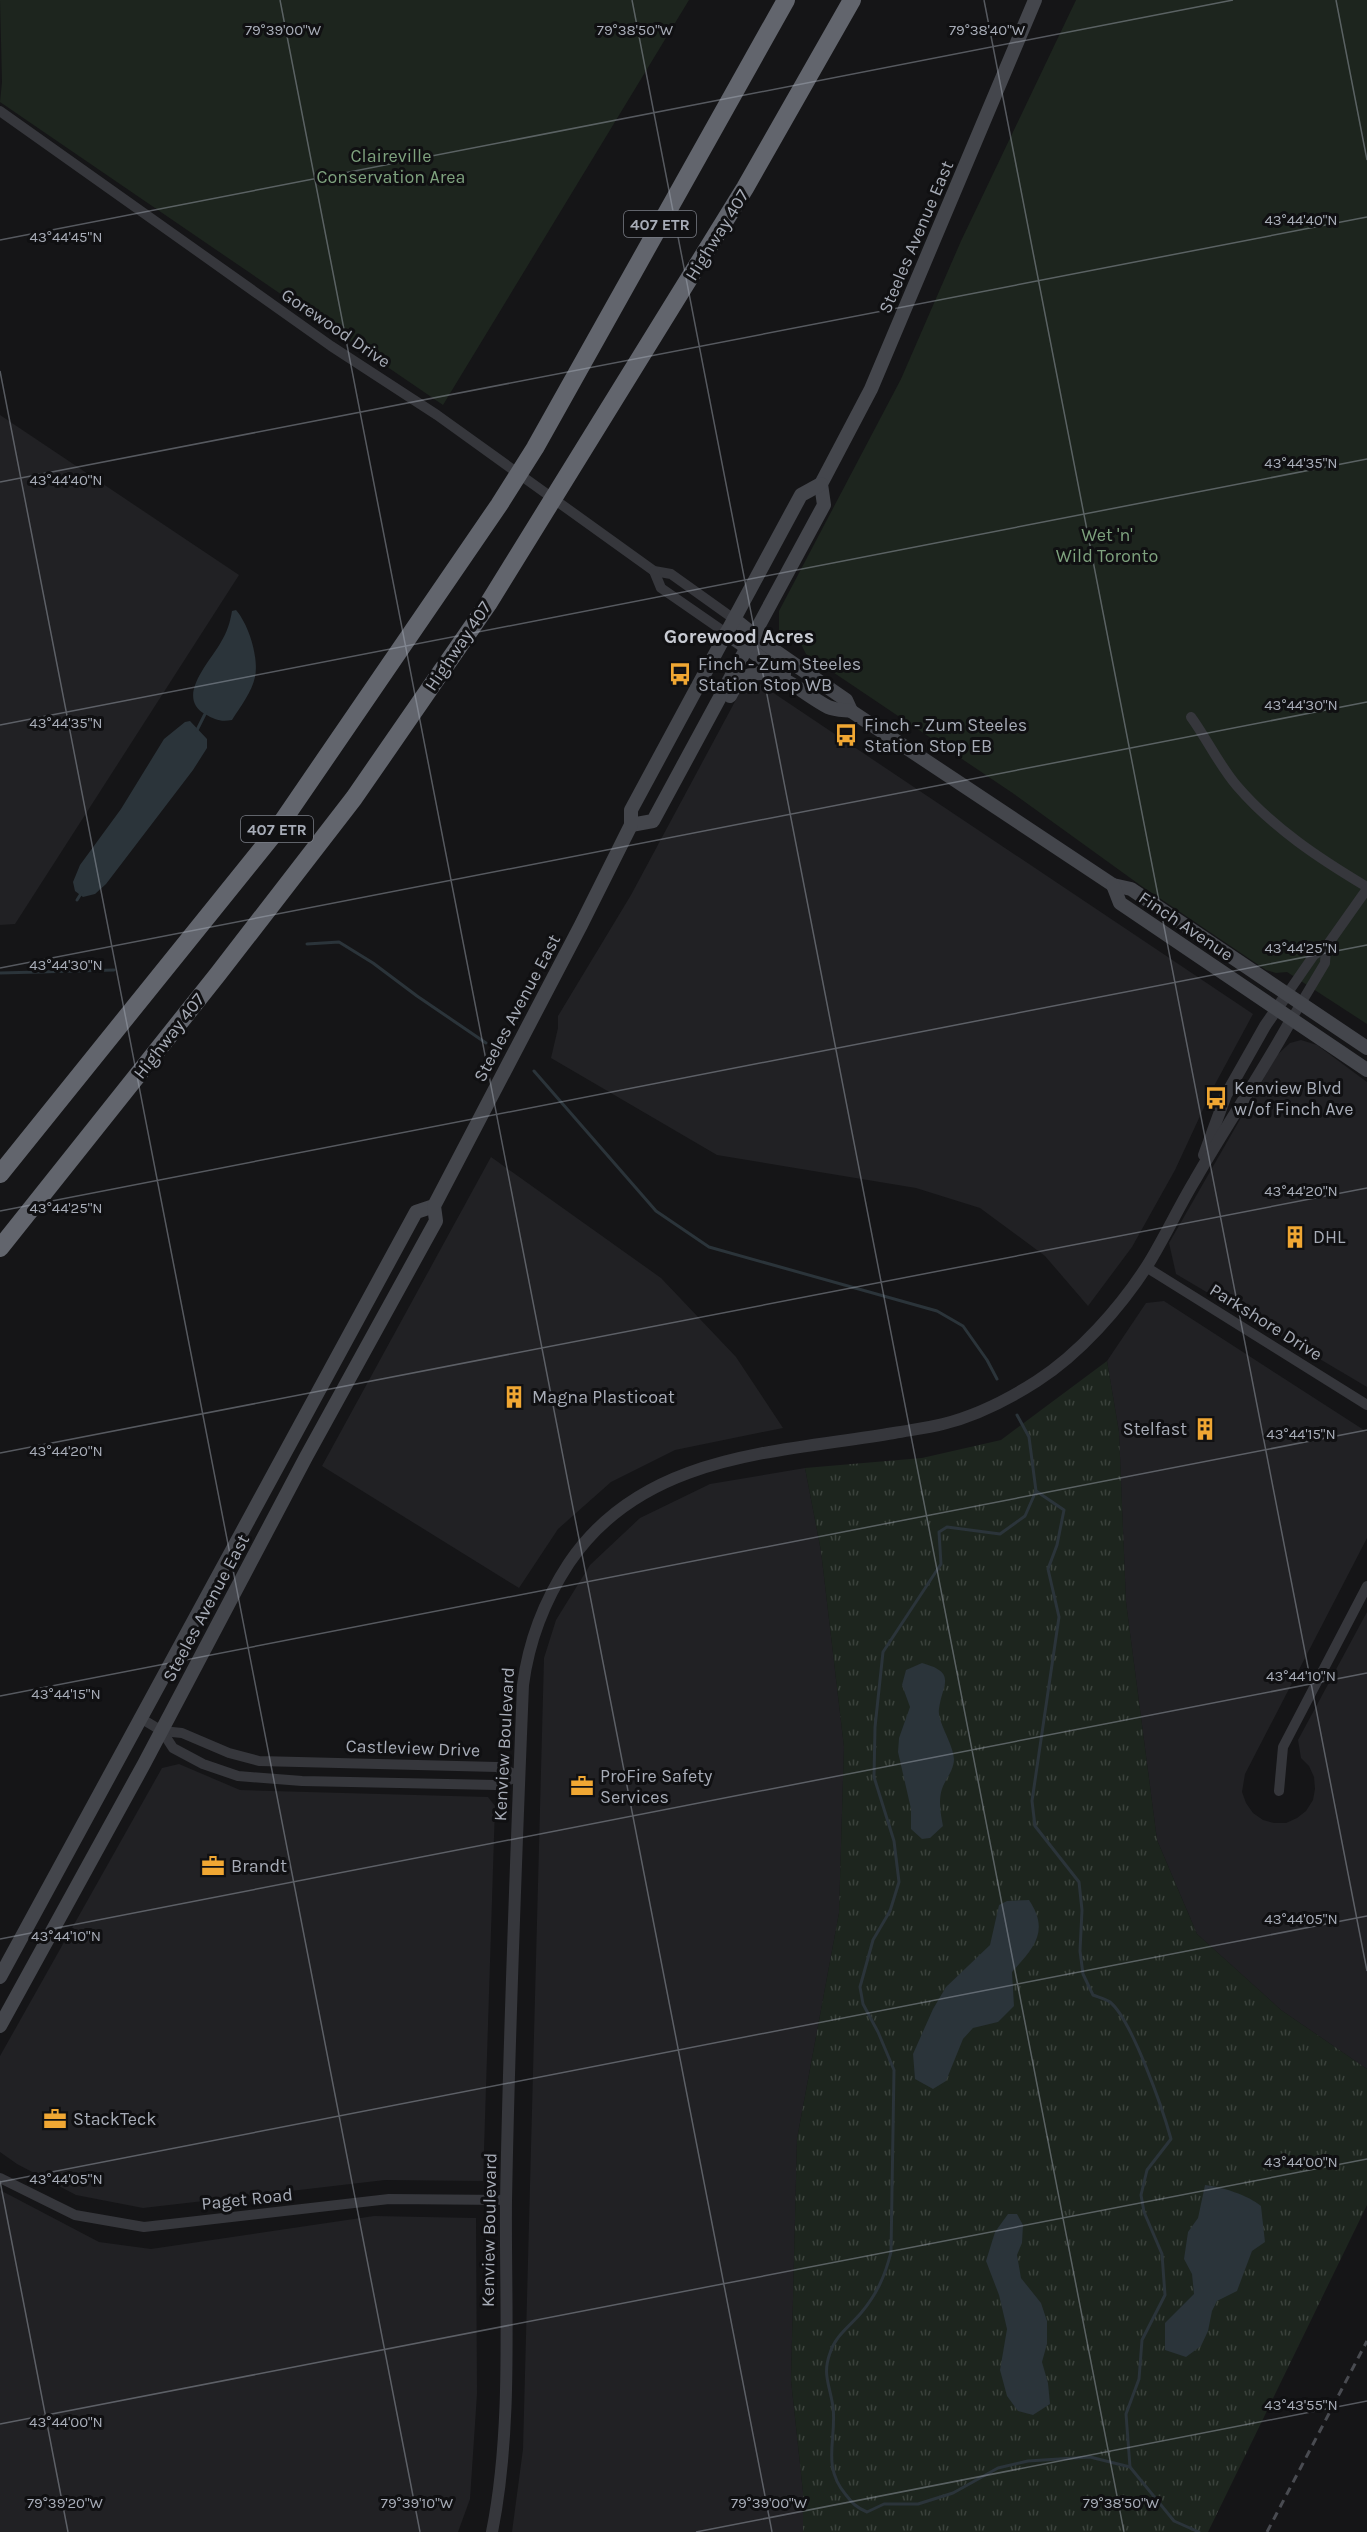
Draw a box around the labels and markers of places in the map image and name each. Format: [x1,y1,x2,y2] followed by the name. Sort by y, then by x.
[698,653,861,696] place label: Finch - Zum Steeles Station Stop WB
[667,661,693,687] bus stop icon: Finch - Zum Steeles Station Stop WB
[864,714,1027,757] place label: Finch - Zum Steeles Station Stop EB
[833,722,859,748] bus stop icon: Finch - Zum Steeles Station Stop EB
[1234,1077,1353,1120] place label: Kenview Blvd w/of Finch Ave
[1203,1085,1229,1111] bus stop icon: Kenview Blvd w/of Finch Ave
[1282,1224,1308,1250] building icon: DHL
[1313,1226,1346,1248] place label: DHL
[501,1384,527,1410] building icon: Magna Plasticoat
[532,1386,675,1408] place label: Magna Plasticoat
[1192,1416,1218,1442] building icon: Stelfast
[1123,1418,1187,1440] place label: Stelfast
[600,1765,713,1808] place label: ProFire Safety Services
[569,1773,595,1799] office icon: ProFire Safety Services
[200,1853,226,1879] office icon: Brandt
[231,1855,287,1877] place label: Brandt
[42,2106,68,2132] office icon: StackTeck
[73,2108,156,2130] place label: StackTeck

